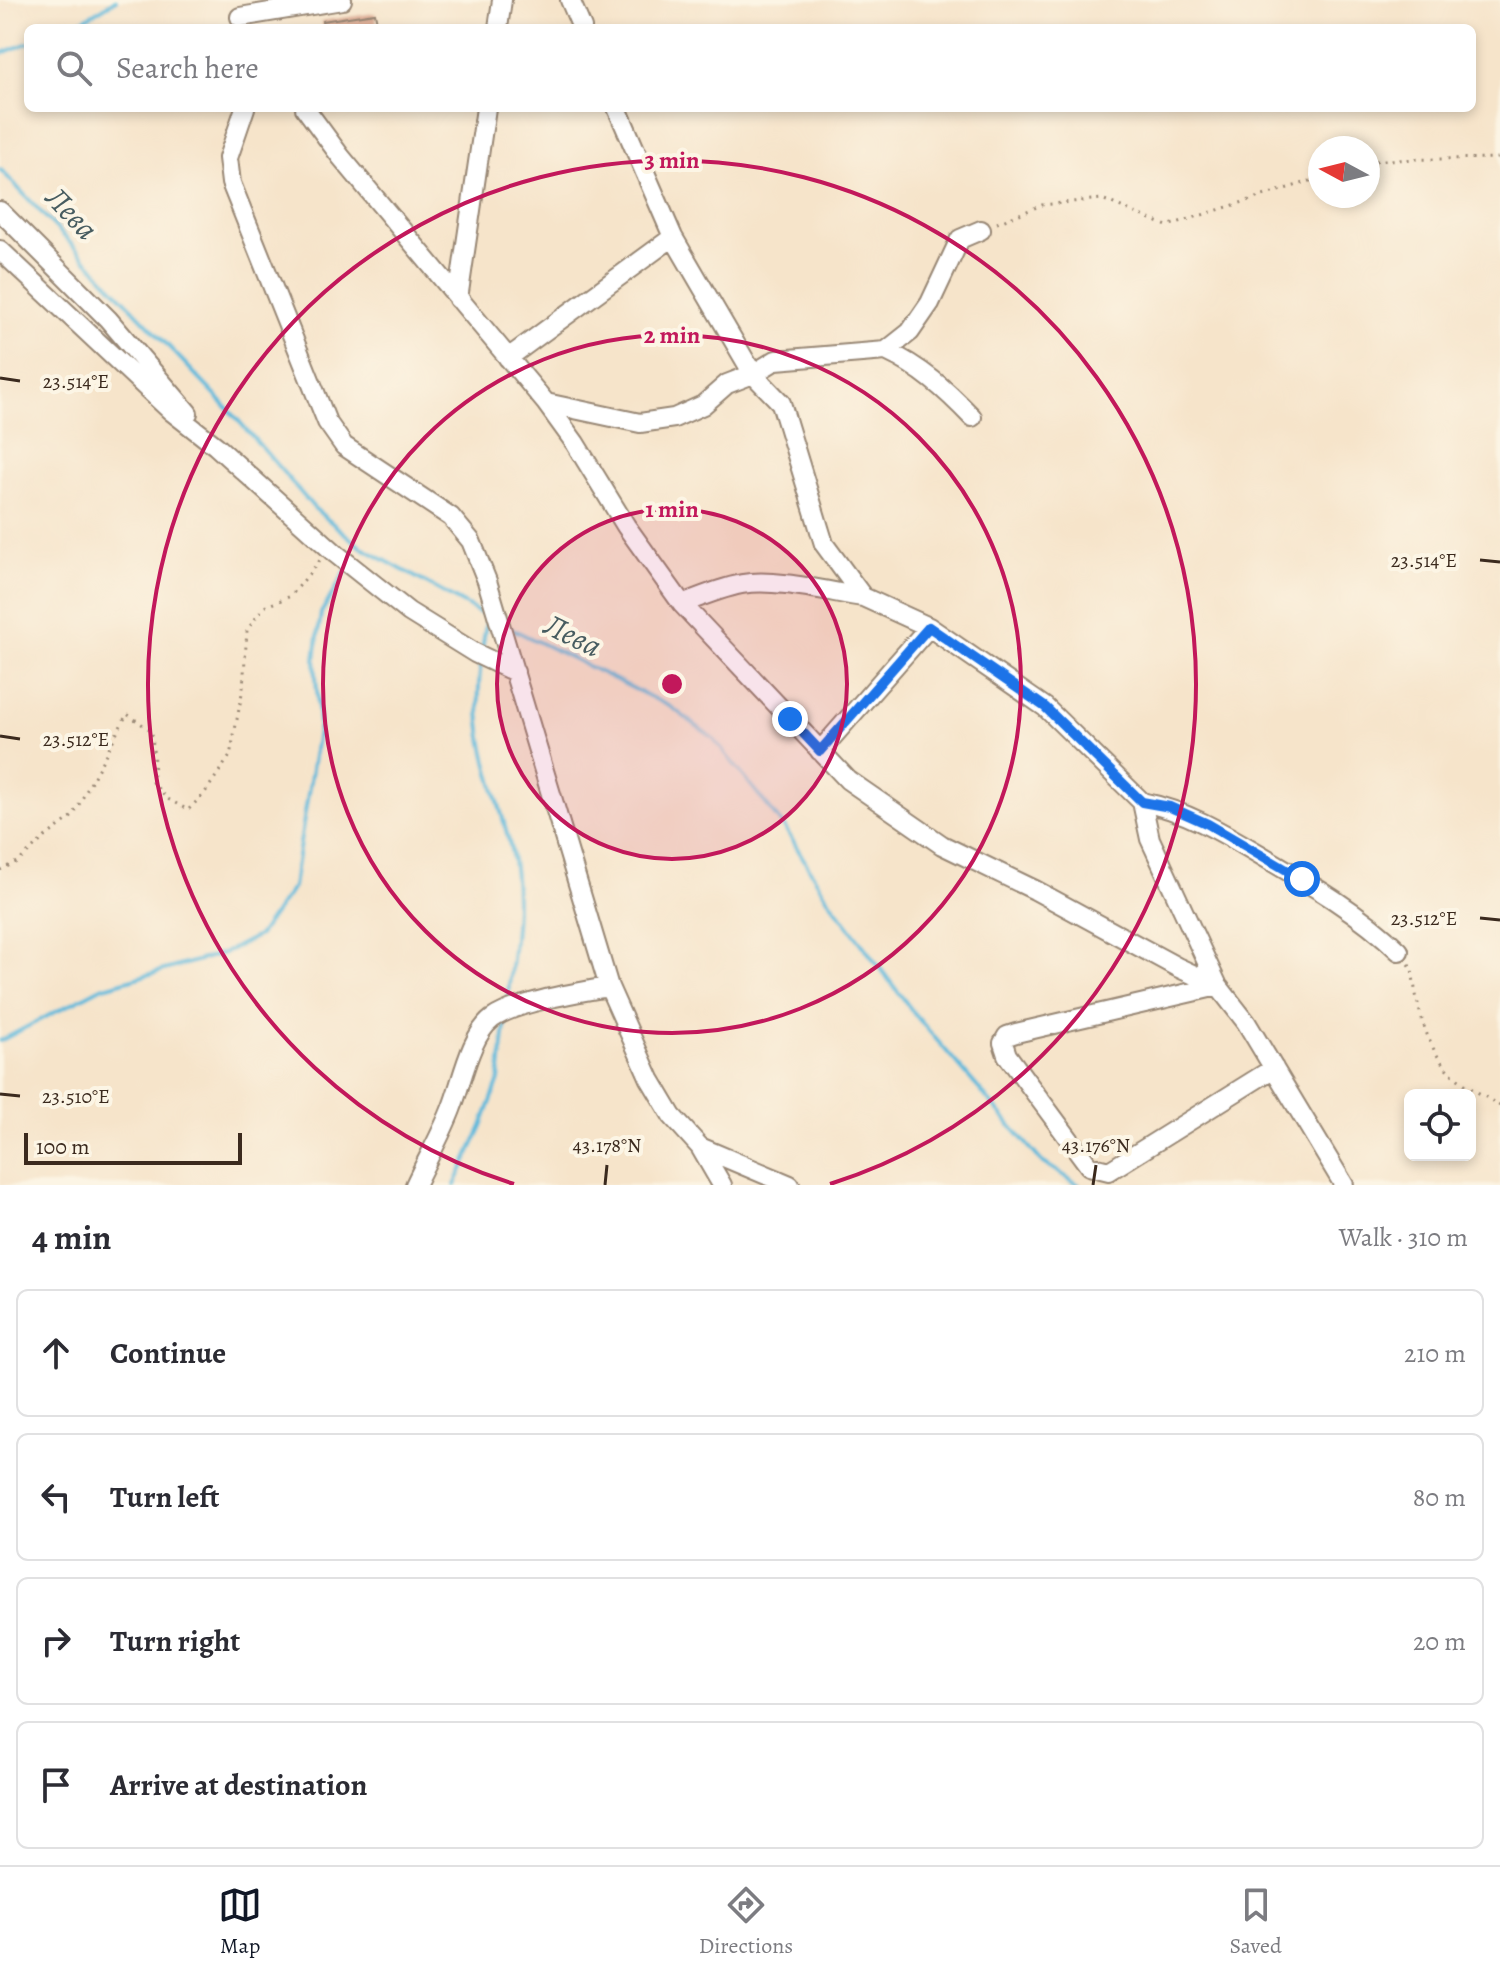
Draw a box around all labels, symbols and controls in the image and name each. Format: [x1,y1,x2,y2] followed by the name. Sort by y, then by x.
[24,24,1476,112] search box
[52,46,96,90] icon: search
[116,48,259,88] text: Search here
[1308,136,1380,208] north arrow
[644,144,700,176] text: 3 min
[35,176,108,250] water label: Лева
[644,319,701,351] text: 2 min
[43,368,109,395] text: 23.514°E
[645,493,699,525] text: 1 min
[1391,547,1457,574] text: 23.514°E
[536,602,609,668] water label: Лева
[658,670,686,698] centre of rings
[772,701,808,737] route end
[43,726,109,753] text: 23.512°E
[1284,861,1320,897] route start
[1391,905,1457,932] text: 23.512°E
[42,1083,110,1110] text: 23.510°E
[1404,1089,1476,1161] map controls
[1404,1089,1476,1161] button: locate
[24,1129,242,1165] scale bar
[36,1132,90,1162] text: 100 m
[573,1132,641,1159] text: 43.178°N
[1062,1132,1130,1159] text: 43.176°N
[32,1214,111,1261] text: 4 min
[1339,1220,1468,1255] text: Walk · 310 m
[34,1331,78,1375] icon: ahead
[110,1333,226,1373] text: Continue
[1404,1336,1466,1371] text: 210 m
[34,1475,78,1519] icon: left
[110,1477,219,1517] text: Turn left
[1413,1480,1466,1515] text: 80 m
[34,1619,78,1663] icon: right
[110,1621,240,1661] text: Turn right
[1413,1624,1466,1659] text: 20 m
[34,1763,78,1807] icon: arrive
[110,1765,367,1805] text: Arrive at destination
[218,1883,262,1961] tab: Map
[699,1883,793,1961] tab: Directions
[1230,1883,1282,1961] tab: Saved

